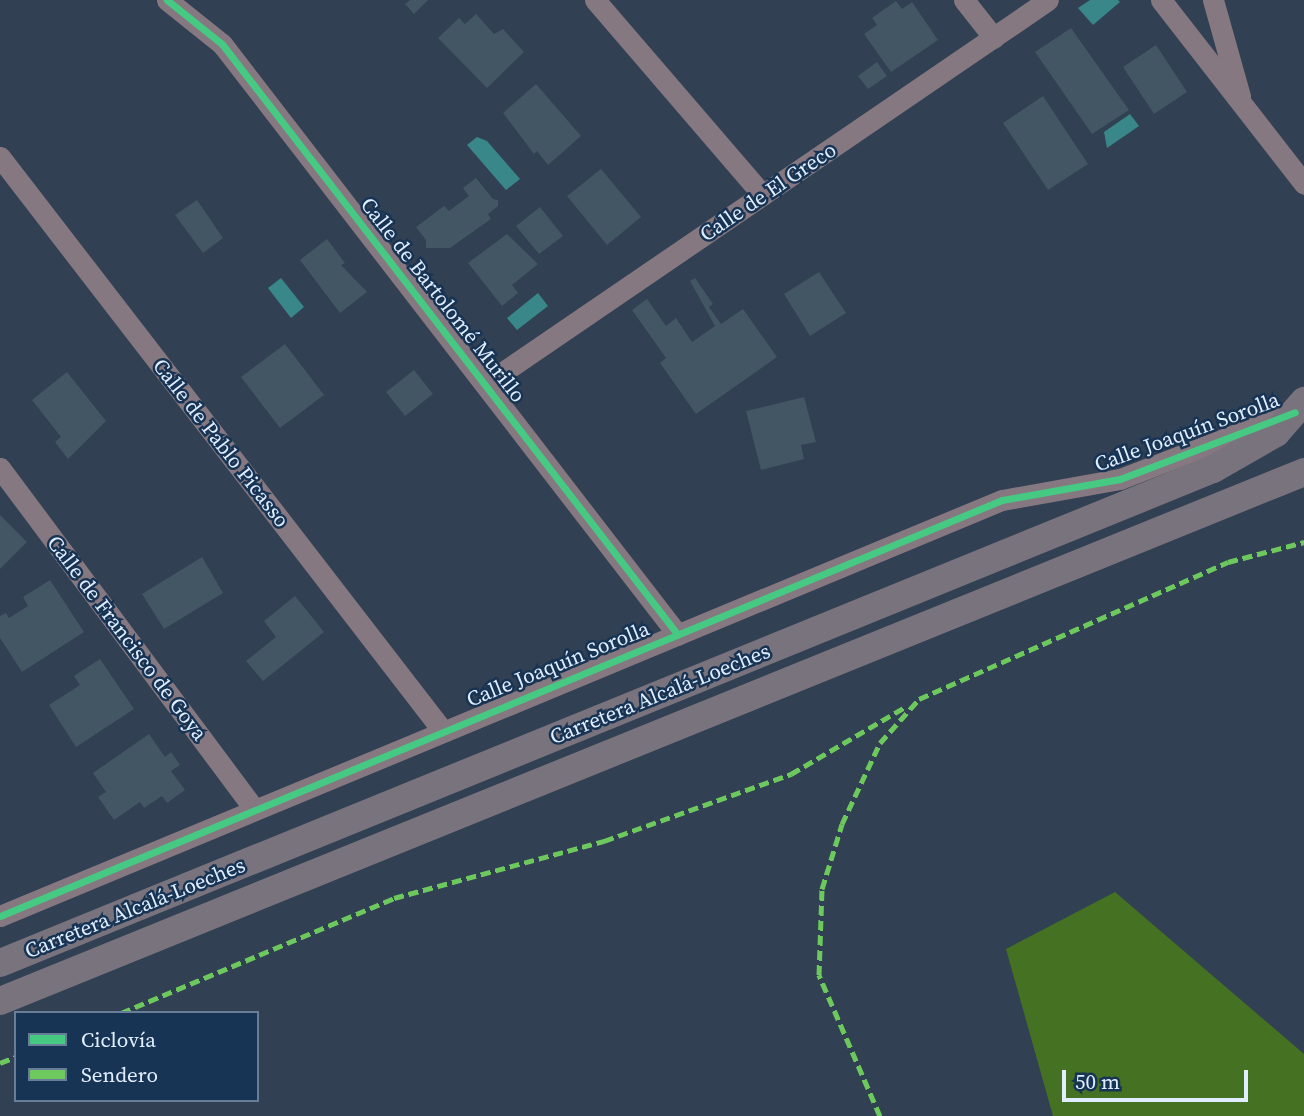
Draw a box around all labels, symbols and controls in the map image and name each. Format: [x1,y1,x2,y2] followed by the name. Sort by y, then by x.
[695,137,841,247] street label: Calle de El Greco
[355,193,531,407] street label: Calle de Bartolomé Murillo
[147,354,295,532] street label: Calle de Pablo Picasso
[1091,387,1283,477] street label: Calle Joaquín Sorolla
[42,531,212,745] street label: Calle de Francisco de Goya
[463,616,653,712] street label: Calle Joaquín Sorolla
[546,638,774,750] street label: Carretera Alcalá-Loeches
[21,852,249,964] street label: Carretera Alcalá-Loeches
[14,1011,259,1102] legend
[81,1025,156,1054] text: Ciclovía
[1066,1056,1252,1100] scale bar
[81,1060,158,1089] text: Sendero
[1075,1067,1120,1096] text: 50 m

